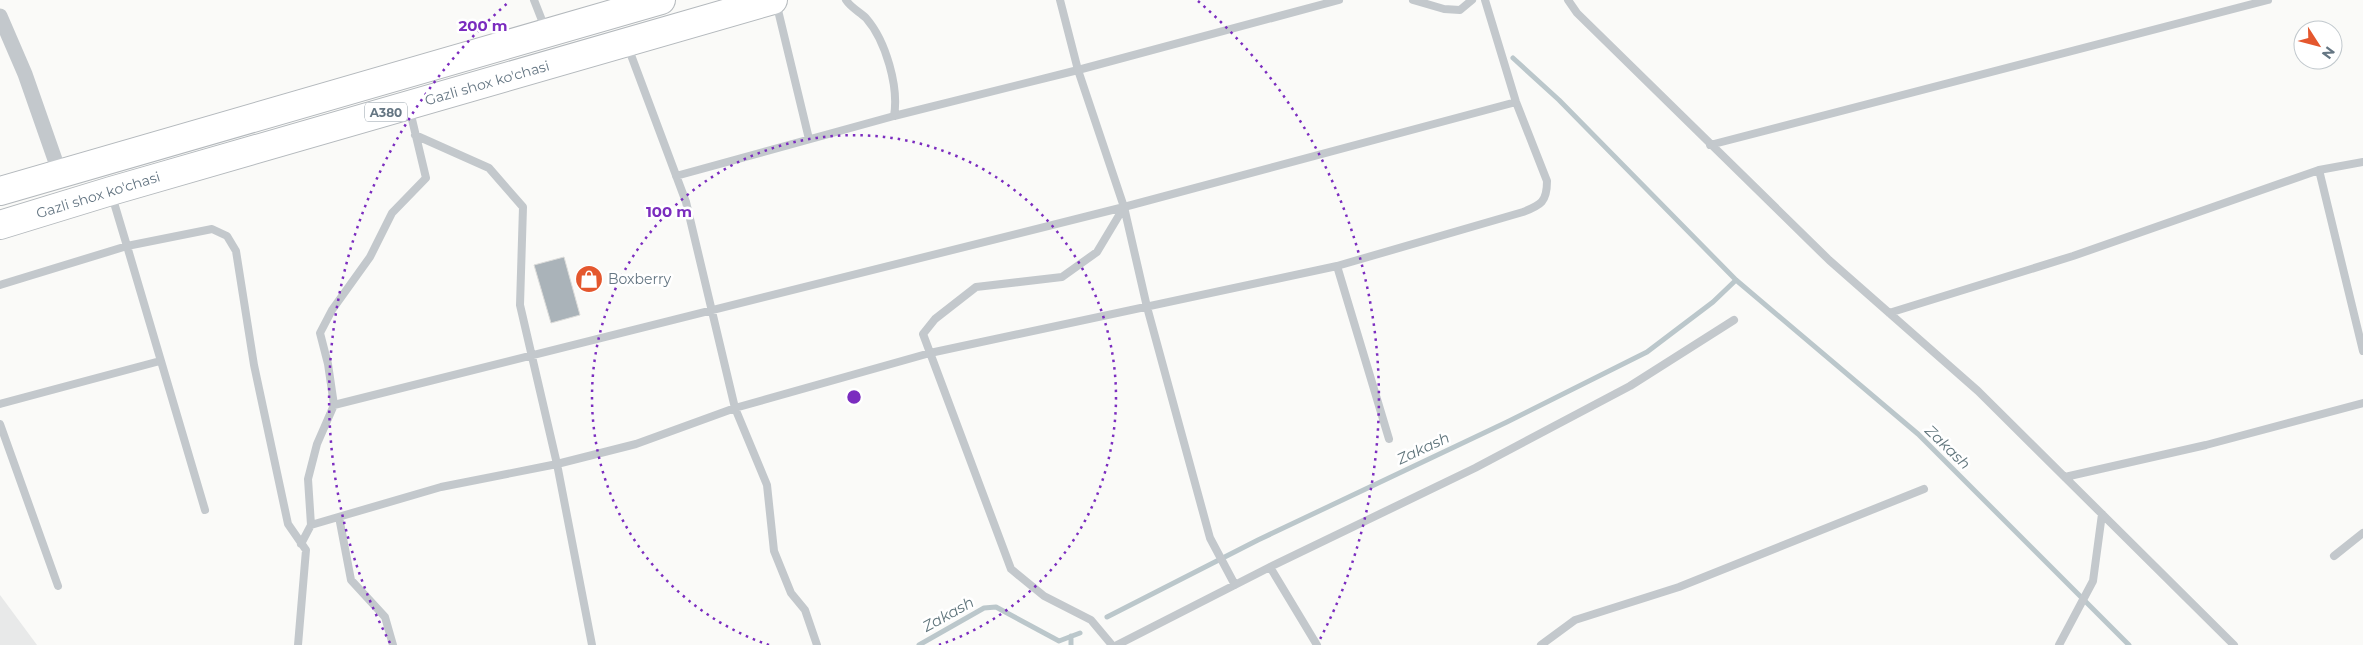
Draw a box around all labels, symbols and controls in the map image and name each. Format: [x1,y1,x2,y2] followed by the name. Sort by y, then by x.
[458,16,508,35] text: 200 m
[2293,20,2343,70] north arrow
[2318,43,2339,63] text: N
[423,57,551,109] street label: Gazli shox ko'chasi
[365,102,407,121] road number: A380
[34,168,162,222] street label: Gazli shox ko'chasi
[646,202,692,221] text: 100 m
[574,264,604,294] shop icon: Boxberry
[608,270,672,288] place label: Boxberry
[845,388,863,406] centre of rings
[1921,420,1975,473] water label: Zakash
[1393,428,1452,469] water label: Zakash
[918,592,977,636] water label: Zakash

